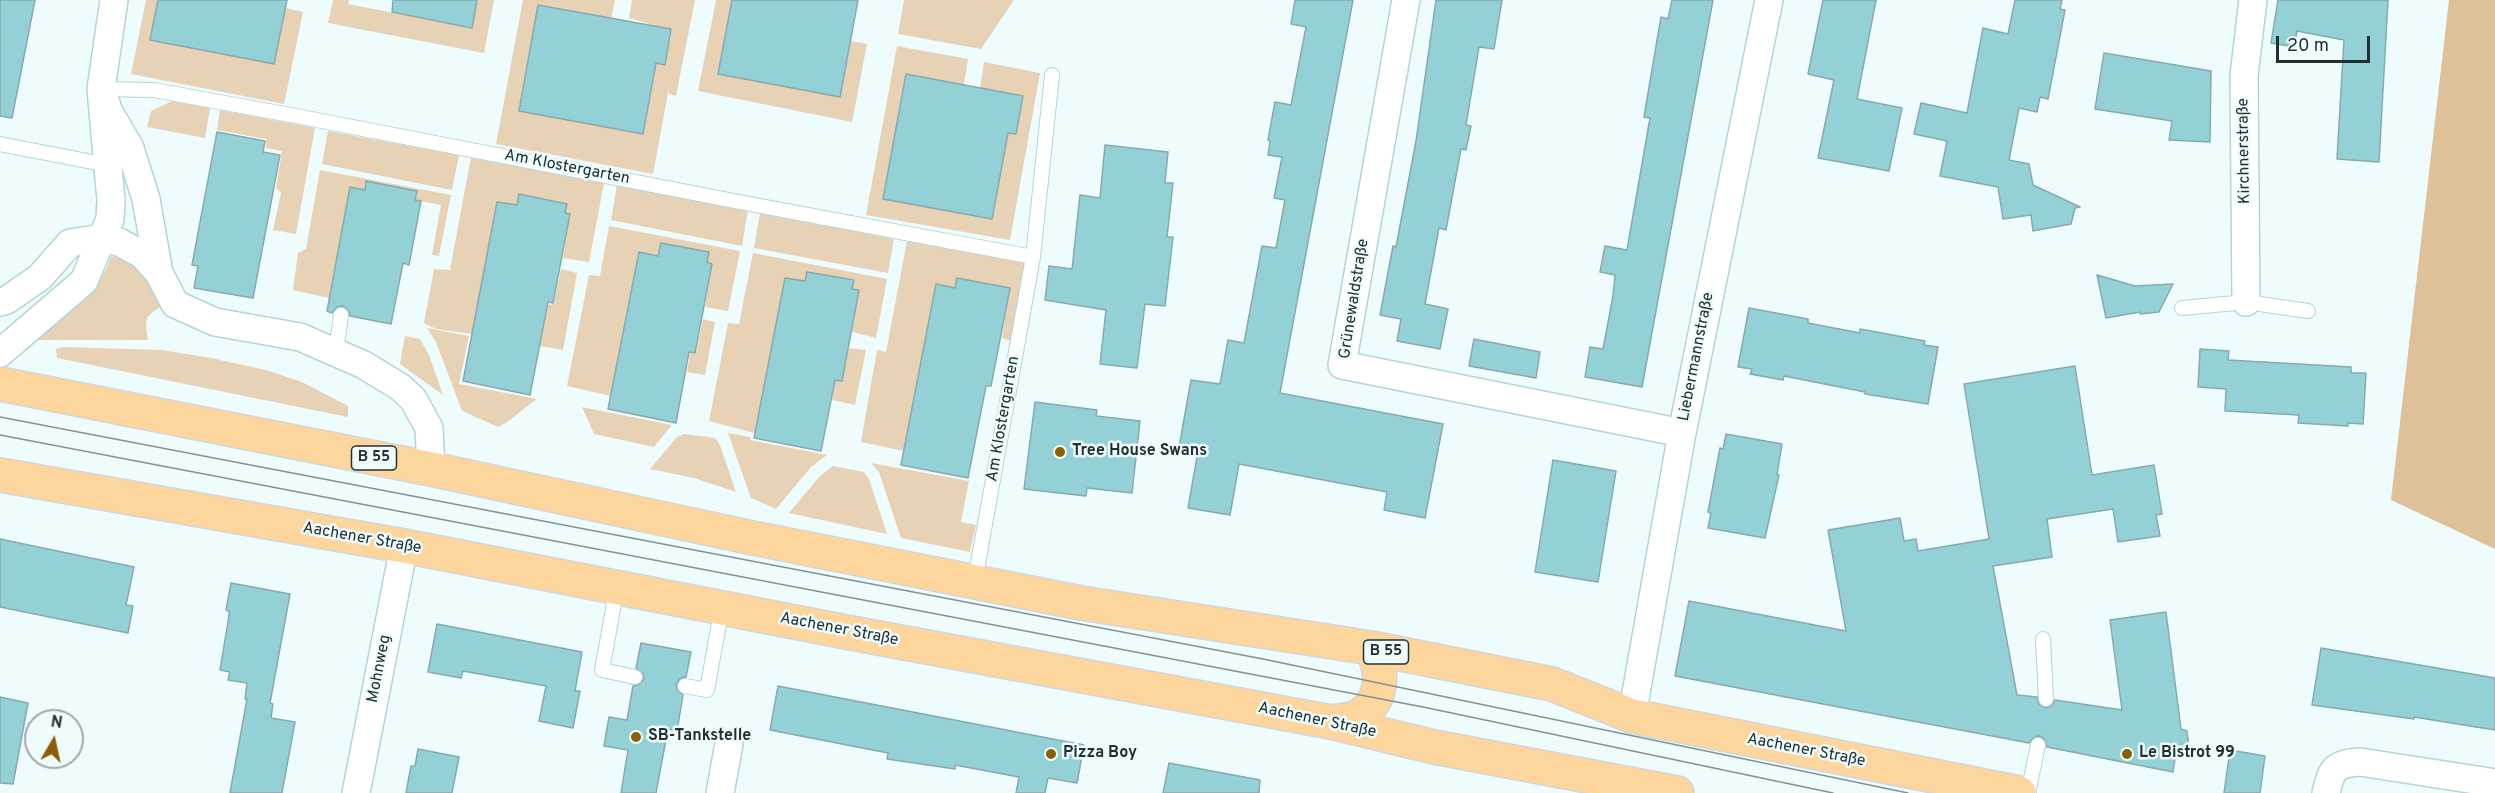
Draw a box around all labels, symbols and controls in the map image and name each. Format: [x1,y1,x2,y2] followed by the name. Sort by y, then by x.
[2279,24,2374,62] scale bar
[2287,35,2329,58] text: 20 m
[2234,98,2256,204] street label: Kirchnerstraße
[503,146,631,190] street label: Am Klostergarten
[1336,238,1374,360] street label: Grünewaldstraße
[1675,291,1719,423] street label: Liebermannstraße
[983,355,1025,483] street label: Am Klostergarten
[1072,442,1207,462] place label: Tree House Swans
[1053,445,1067,459] marker: Tree House Swans
[352,446,397,470] road number: B 55
[301,519,423,559] street label: Aachener Straße
[778,609,900,651] street label: Aachener Straße
[364,633,396,705] street label: Mohnweg
[1364,640,1408,664] road number: B 55
[1256,699,1378,743] street label: Aachener Straße
[24,709,84,769] north arrow
[49,712,64,734] text: N
[648,727,751,747] place label: SB-Tankstelle
[629,730,643,744] marker: SB-Tankstelle
[1745,730,1867,772] street label: Aachener Straße
[1063,744,1137,764] place label: Pizza Boy
[2139,744,2235,764] place label: Le Bistrot 99
[1044,747,1058,761] marker: Pizza Boy
[2120,747,2134,761] marker: Le Bistrot 99

